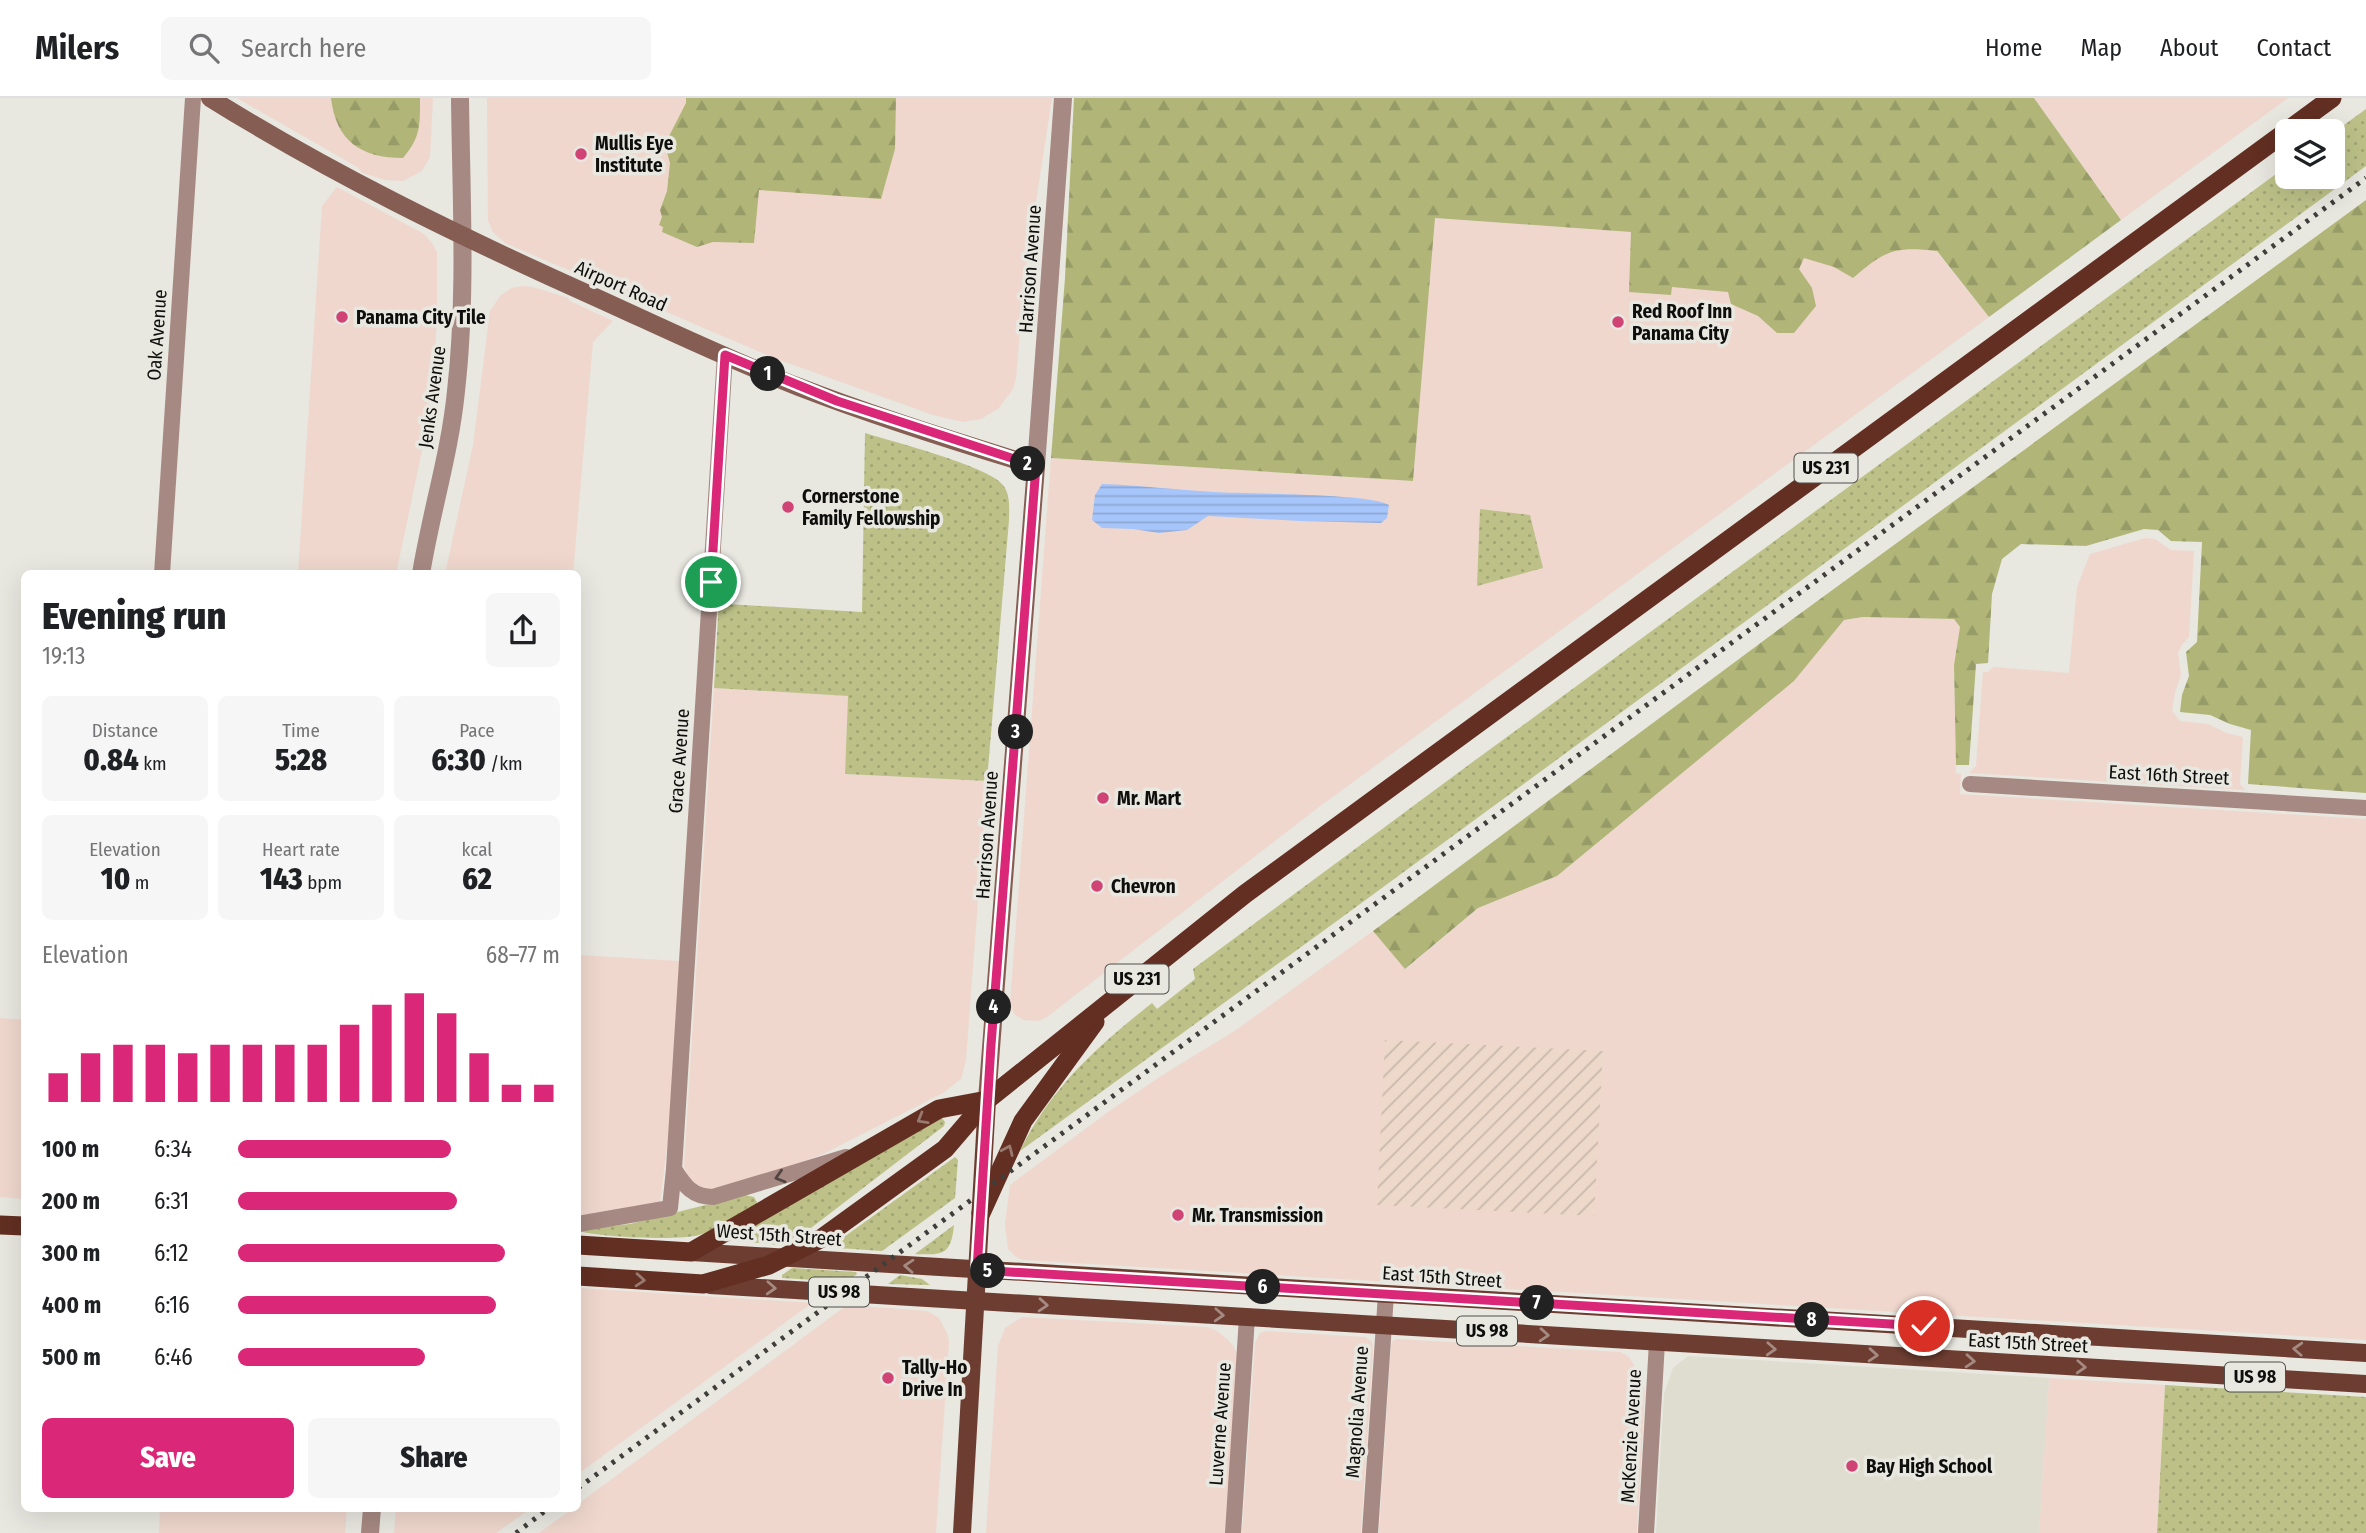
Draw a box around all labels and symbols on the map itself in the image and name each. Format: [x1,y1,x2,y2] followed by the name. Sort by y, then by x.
[595,132,674,177] place label: Mullis Eye Institute
[573,146,589,162] marker: Mullis Eye Institute
[1014,204,1046,334] street label: Harrison Avenue
[571,256,671,316] street label: Airport Road
[142,289,172,381] street label: Oak Avenue
[1632,300,1732,345] place label: Red Roof Inn Panama City
[356,306,486,329] place label: Panama City Tile
[334,309,350,325] marker: Panama City Tile
[1610,314,1626,330] marker: Red Roof Inn Panama City
[413,344,451,450] street label: Jenks Avenue
[750,356,786,392] pin: 1
[1010,446,1046,482] pin: 2
[1794,454,1857,482] road number: US 231
[802,485,940,530] place label: Cornerstone Family Fellowship
[780,499,796,515] marker: Cornerstone Family Fellowship
[681,552,741,612] pin
[664,708,694,814] street label: Grace Avenue
[998,714,1034,750] pin: 3
[2108,760,2231,790] street label: East 16th Street
[971,770,1003,900] street label: Harrison Avenue
[1117,787,1181,810] place label: Mr. Mart
[1095,790,1111,806] marker: Mr. Mart
[1111,875,1176,898] place label: Chevron
[1089,878,1105,894] marker: Chevron
[1106,964,1168,994] road number: US 231
[976,990,1012,1024] pin: 4
[917,1111,929,1124] one-way arrow
[1000,1145,1014,1157] one-way arrow
[774,1169,786,1184] one-way arrow
[1192,1204,1323,1227] place label: Mr. Transmission
[1170,1207,1186,1223] marker: Mr. Transmission
[716,1219,843,1251] street label: West 15th Street
[970,1254,1006,1288] pin: 5
[903,1259,914,1274] one-way arrow
[1381,1261,1503,1293] street label: East 15th Street
[1246,1270,1280,1304] pin: 6
[635,1273,646,1288] one-way arrow
[809,1278,869,1307] road number: US 98
[766,1281,777,1296] one-way arrow
[1520,1286,1554,1320] pin: 7
[1894,1296,1954,1356] pin
[1038,1297,1049,1312] one-way arrow
[1794,1302,1829,1338] pin: 8
[1214,1308,1225,1323] one-way arrow
[1457,1316,1517,1346] road number: US 98
[1539,1327,1550,1342] one-way arrow
[1967,1328,2089,1358] street label: East 15th Street
[1766,1341,1777,1356] one-way arrow
[2292,1342,2303,1357] one-way arrow
[1341,1345,1373,1479] street label: Magnolia Avenue
[1867,1347,1878,1362] one-way arrow
[1965,1353,1976,1368] one-way arrow
[902,1356,967,1401] place label: Tally-Ho Drive In
[2076,1359,2087,1374] one-way arrow
[1204,1362,1236,1486] street label: Luverne Avenue
[2225,1362,2285,1392] road number: US 98
[1616,1368,1646,1504] street label: McKenzie Avenue
[880,1370,896,1386] marker: Tally-Ho Drive In
[1866,1455,1993,1478] place label: Bay High School
[1844,1458,1860,1474] marker: Bay High School

